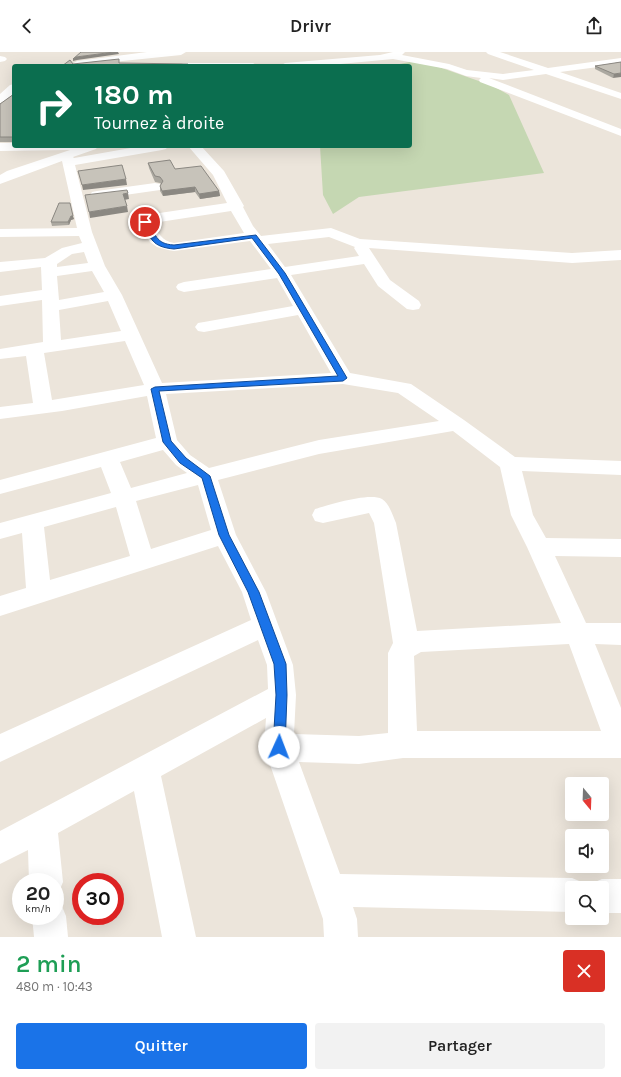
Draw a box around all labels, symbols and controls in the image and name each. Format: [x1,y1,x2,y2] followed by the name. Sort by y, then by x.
[16,15,38,37] icon: back
[290,15,331,37] text: Drivr
[583,15,605,37] icon: share
[94,78,173,111] text: 180 m
[28,80,80,132] icon: right
[94,112,224,134] text: Tournez à droite
[128,205,162,239] pin
[134,211,156,233] icon: arrive
[258,726,300,768] position arrow
[565,777,609,821] north arrow
[565,777,609,925] map controls
[565,829,609,873] button: sound
[72,873,124,925] speed limit sign: 30
[565,881,609,925] button: search
[26,882,50,905] text: 20
[25,903,51,915] text: km/h
[16,950,82,978] text: 2 min
[563,950,605,992] button: close
[16,979,93,994] text: 480 m · 10:43
[16,1023,307,1069] button: Quitter
[315,1023,605,1069] button: Partager

